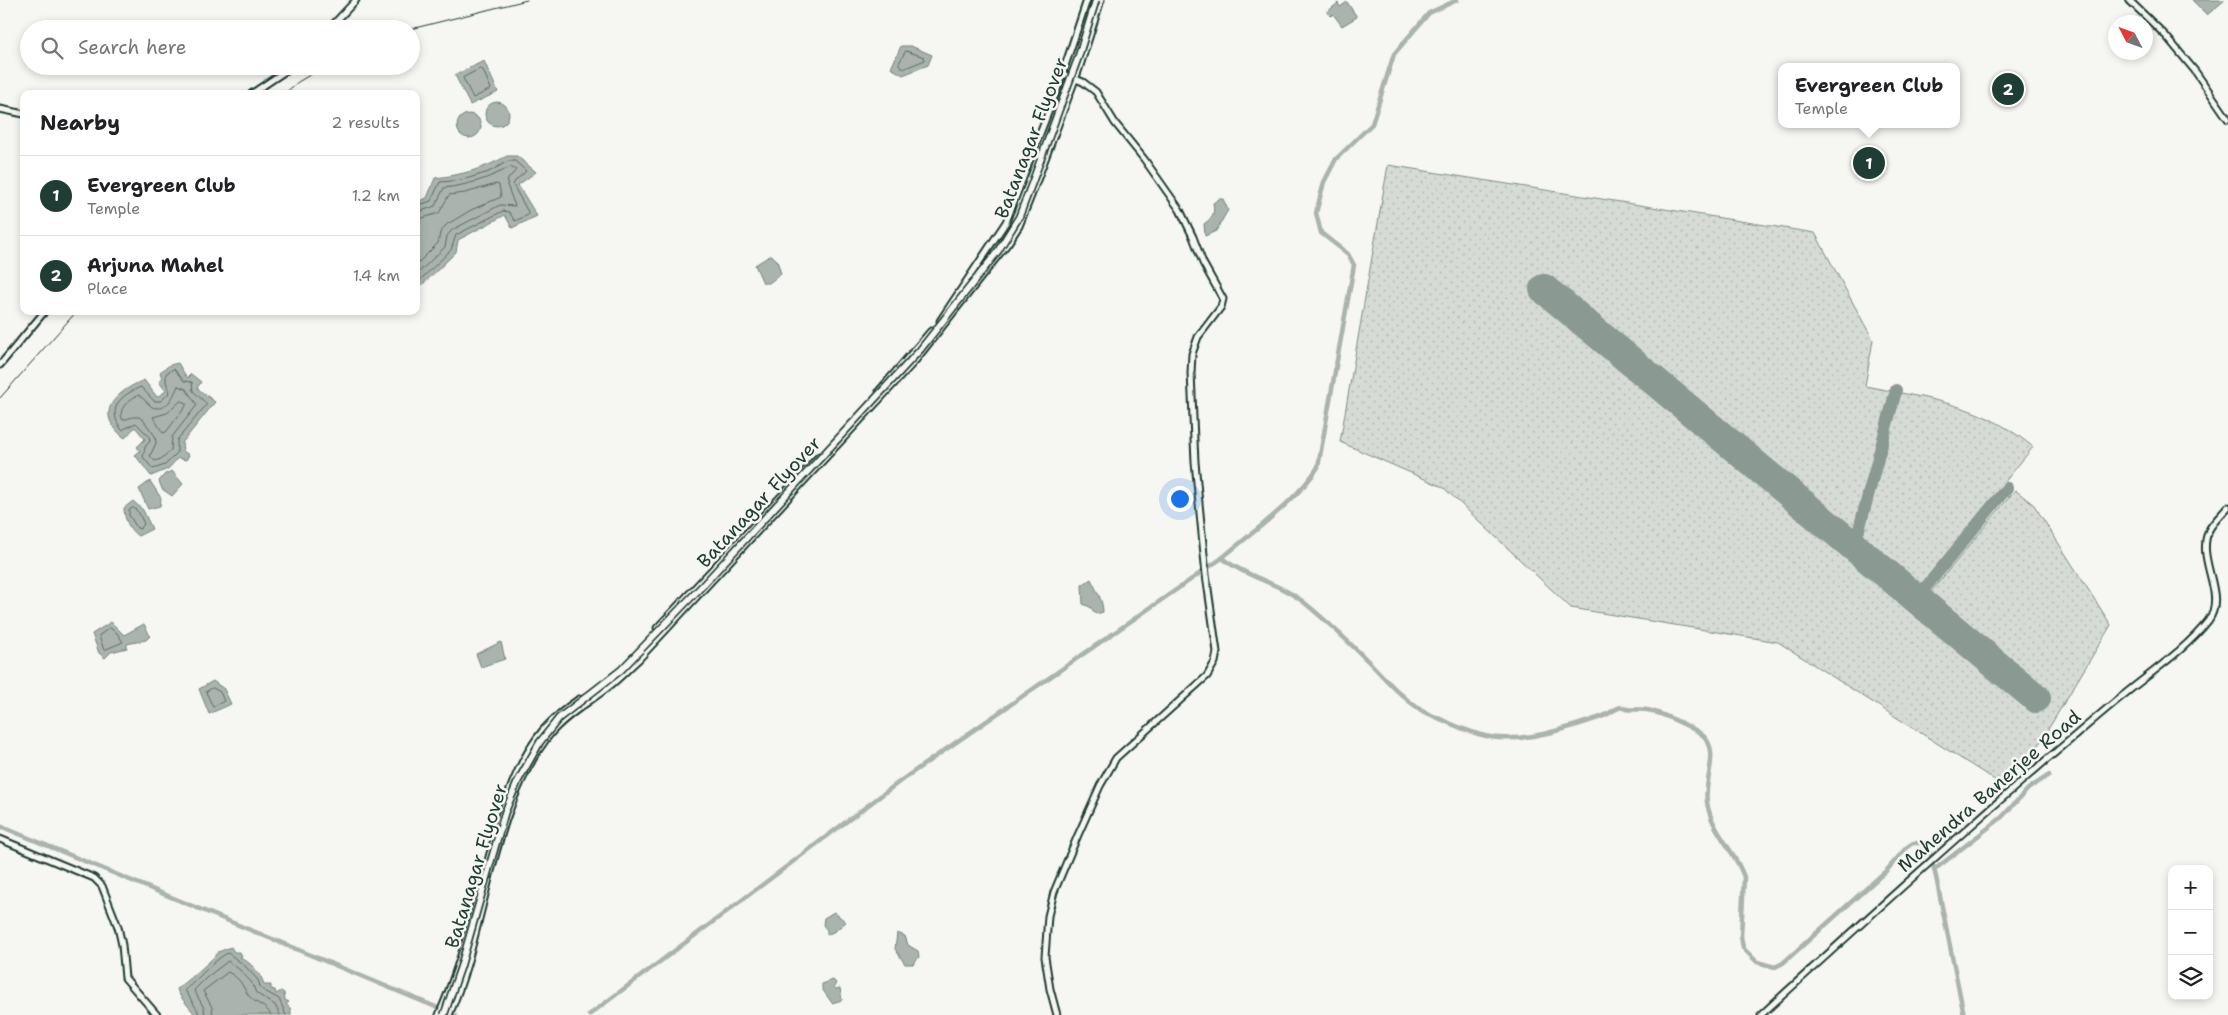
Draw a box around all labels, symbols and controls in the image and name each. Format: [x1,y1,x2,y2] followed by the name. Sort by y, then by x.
[2108,15,2153,60] north arrow
[20,20,420,75] search box
[38,34,66,62] icon: search
[78,35,187,60] text: Search here
[989,54,1073,222] street label: Batanagar Flyover
[1778,63,1960,128] popup
[1992,70,2024,108] pin: 2
[1795,73,1943,98] text: Evergreen Club
[1795,98,1848,119] text: Temple
[40,109,120,137] text: Nearby
[331,112,400,133] text: 2 results
[1853,144,1885,182] pin: 1
[87,173,236,198] text: Evergreen Club
[52,185,60,206] text: 1
[352,185,400,206] text: 1.2 km
[87,198,140,219] text: Temple
[87,253,224,278] text: Arjuna Mahel
[50,265,62,286] text: 2
[353,265,400,286] text: 1.4 km
[87,278,128,299] text: Place
[692,431,826,573] street label: Batanagar Flyover
[1167,486,1193,512] your location
[1892,704,2086,878] street label: Mahendra Banerjee Road
[439,781,513,951] street label: Batanagar Flyover
[2168,865,2213,1000] map controls
[2168,865,2213,910] button: +
[2168,910,2213,955] button: −
[2168,955,2213,1000] button: layers

